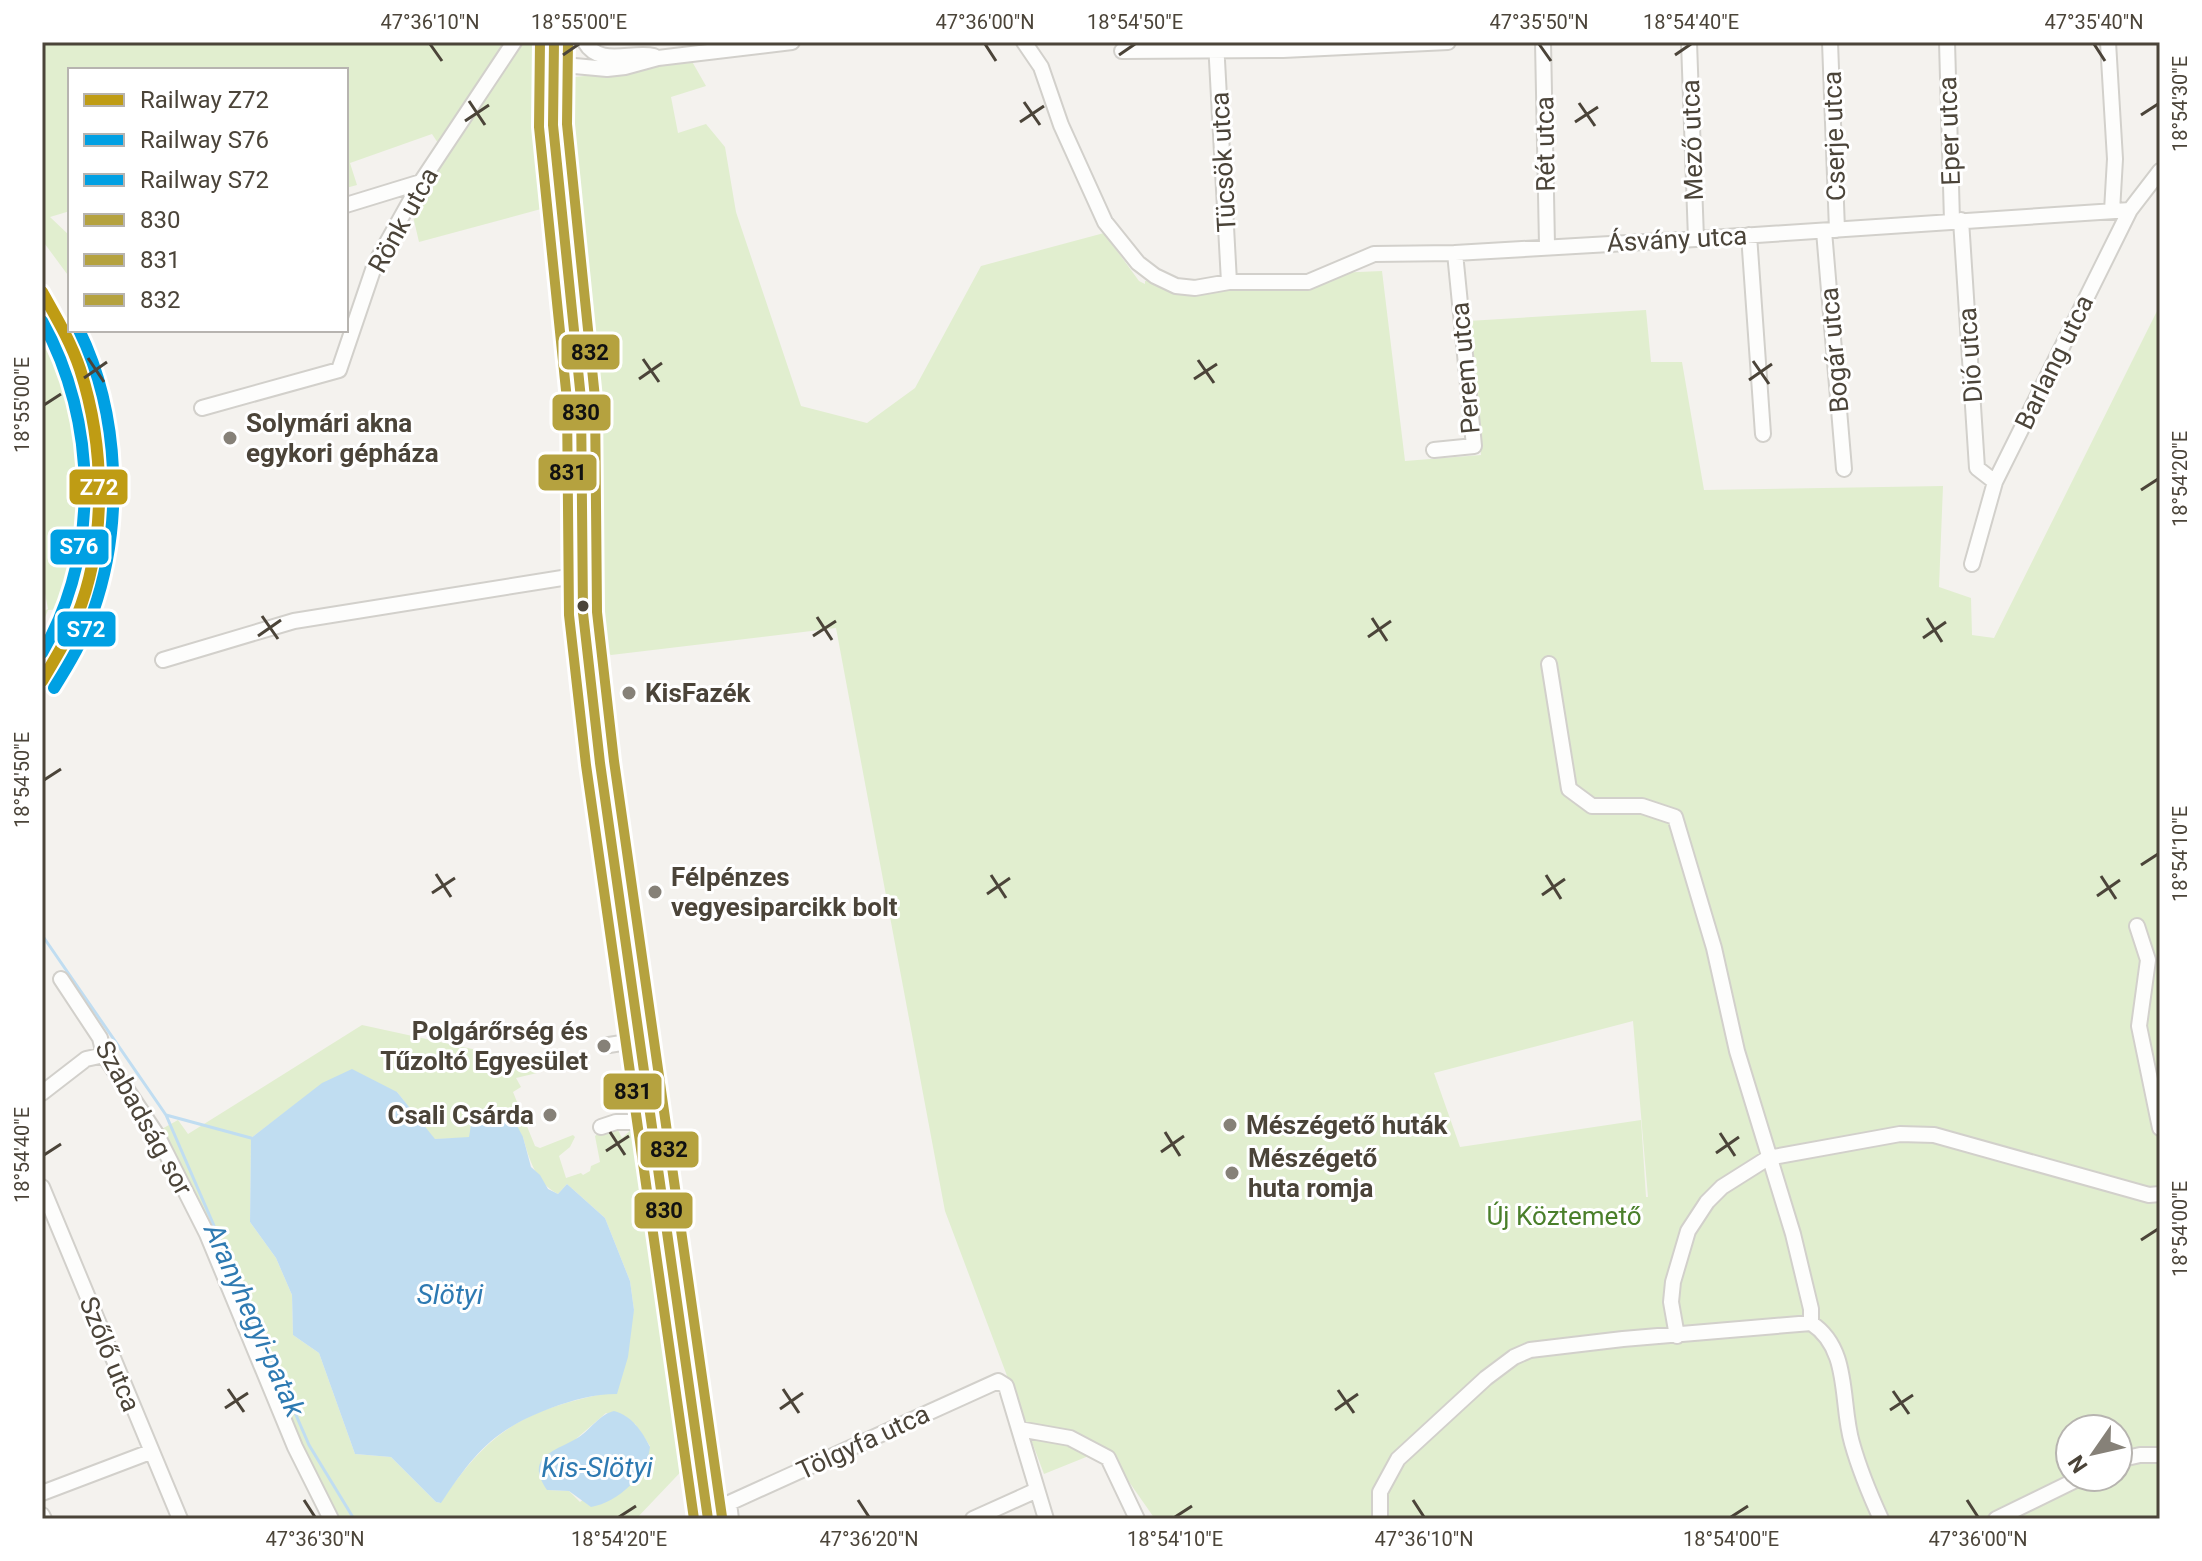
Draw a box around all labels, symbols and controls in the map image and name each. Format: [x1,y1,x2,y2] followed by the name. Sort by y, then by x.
[380,10,480,34] text: 47°36'10"N
[531,10,627,34] text: 18°55'00"E
[935,10,1035,34] text: 47°36'00"N
[1087,10,1183,34] text: 18°54'50"E
[1489,10,1589,34] text: 47°35'50"N
[1643,10,1739,34] text: 18°54'40"E
[2044,10,2144,34] text: 47°35'40"N
[2168,56,2192,152] text: 18°54'30"E
[68,68,348,332] legend
[1817,71,1851,201] street label: Cserje utca
[1932,76,1966,186] street label: Eper utca
[1675,79,1709,201] street label: Mező utca
[140,86,269,114] text: Railway Z72
[1204,91,1242,233] street label: Tücsök utca
[1529,96,1561,192] street label: Rét utca
[140,126,269,154] text: Railway S76
[362,162,444,278] street label: Rönk utca
[140,166,269,194] text: Railway S72
[140,206,180,234] text: 830
[1606,220,1748,258] street label: Ásvány utca
[140,246,180,274] text: 831
[140,286,180,314] text: 832
[1814,286,1854,414] street label: Bogár utca
[2009,290,2099,434] street label: Barlang utca
[1444,301,1486,435] street label: Perem utca
[1952,306,1988,404] street label: Dió utca
[560,333,621,371] line badge: 832
[571,340,609,365] text: 832
[10,357,34,453] text: 18°55'00"E
[551,393,612,432] line badge: 830
[562,400,600,425] text: 830
[246,408,439,468] place label: Solymári akna egykori gépháza
[221,429,239,447] marker: Solymári akna egykori gépháza
[2168,431,2192,527] text: 18°54'20"E
[537,453,598,492] line badge: 831
[549,460,587,485] text: 831
[68,468,129,506] line badge: Z72
[80,475,118,500] text: Z72
[49,528,110,566] line badge: S76
[60,534,98,559] text: S76
[575,598,591,614] unlabelled marker
[56,610,117,648] line badge: S72
[67,617,105,642] text: S72
[645,678,752,708] place label: KisFazék
[620,684,638,702] marker: KisFazék
[10,732,34,828] text: 18°54'50"E
[2168,806,2192,902] text: 18°54'10"E
[671,862,898,922] place label: Félpénzes vegyesiparcikk bolt
[646,883,664,901] marker: Félpénzes vegyesiparcikk bolt
[380,1016,588,1076] place label: Polgárőrség és Tűzoltó Egyesület
[89,1036,199,1200] street label: Szabadság sor
[595,1037,613,1055] marker: Polgárőrség és Tűzoltó Egyesület
[602,1072,663,1111] line badge: 831
[614,1079,652,1104] text: 831
[387,1100,534,1130] place label: Csali Csárda
[541,1106,559,1124] marker: Csali Csárda
[10,1107,34,1203] text: 18°54'40"E
[1246,1110,1449,1140] place label: Mészégető huták
[1221,1116,1239,1134] marker: Mészégető huták
[639,1130,700,1169] line badge: 832
[650,1137,688,1162] text: 832
[1248,1143,1378,1203] place label: Mészégető huta romja
[1223,1164,1241,1182] marker: Mészégető huta romja
[2168,1181,2192,1277] text: 18°54'00"E
[633,1191,694,1230] line badge: 830
[645,1198,683,1223] text: 830
[1487,1201,1641,1231] park label: Új Köztemető
[196,1217,312,1423] water label: Aranyhegyi-patak
[417,1278,484,1311] water label: Slötyi
[73,1292,147,1416] street label: Szőlő utca
[792,1398,934,1486] street label: Tölgyfa utca
[2054,1413,2134,1493] north arrow
[2063,1450,2093,1477] text: N
[541,1451,653,1484] water label: Kis-Slötyi
[265,1527,365,1551] text: 47°36'30"N
[571,1527,667,1551] text: 18°54'20"E
[819,1527,919,1551] text: 47°36'20"N
[1127,1527,1223,1551] text: 18°54'10"E
[1374,1527,1474,1551] text: 47°36'10"N
[1683,1527,1779,1551] text: 18°54'00"E
[1928,1527,2028,1551] text: 47°36'00"N

